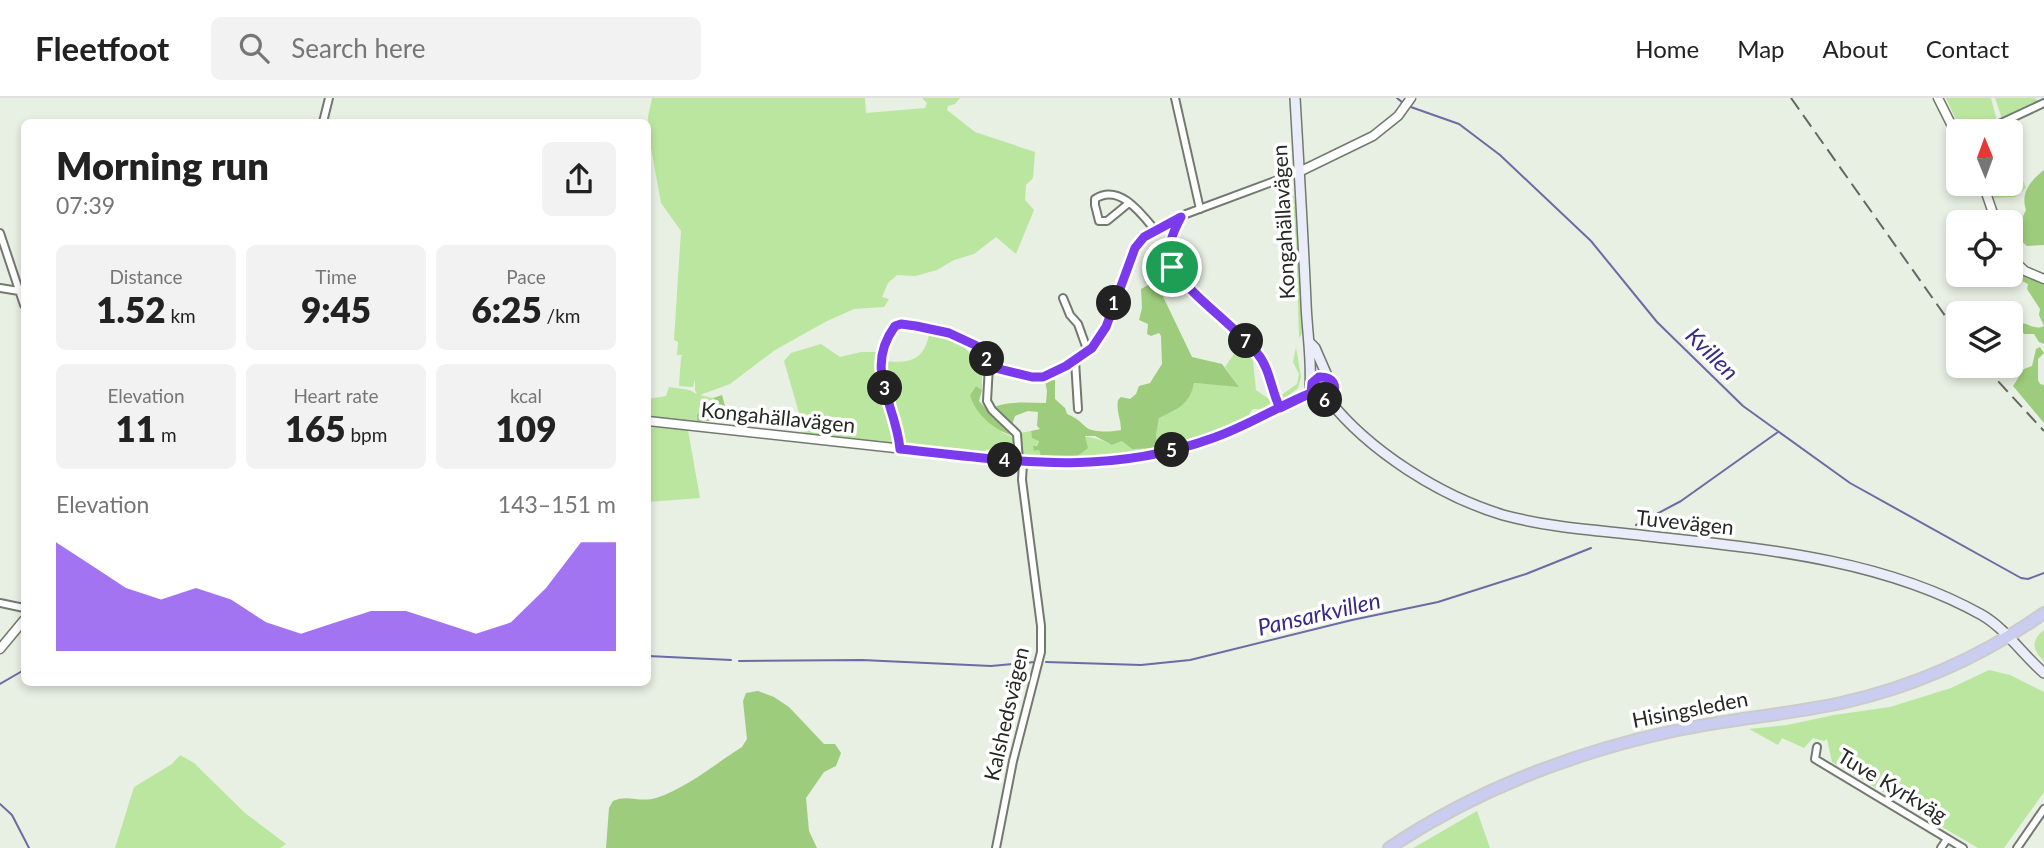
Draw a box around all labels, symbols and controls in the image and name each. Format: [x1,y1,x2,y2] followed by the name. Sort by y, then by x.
[211,17,701,80] search box
[35,28,169,68] text: Fleetfoot
[235,29,273,67] icon: search
[291,32,425,64] text: Search here
[1635,34,1699,63] text: Home
[1737,34,1785,63] text: Map
[1823,34,1888,63] text: About
[1926,34,2009,63] text: Contact
[1946,119,2023,196] north arrow
[1946,119,2023,378] map controls
[56,142,269,188] text: Morning run
[542,142,616,216] button: share
[1266,144,1299,300] street label: Kongahällavägen
[56,191,115,219] text: 07:39
[1946,210,2023,287] button: locate
[1142,237,1202,297] pin
[1153,248,1191,286] icon: arrive
[110,265,182,288] text: Distance
[315,265,357,288] text: Time
[506,265,546,288] text: Pace
[1096,286,1132,320] pin: 1
[96,288,166,330] text: 1.52
[301,288,371,330] text: 9:45
[472,288,542,330] text: 6:25
[1108,291,1119,314] text: 1
[1946,301,2023,378] button: layers
[166,304,196,327] text: km
[542,304,580,327] text: /km
[1681,321,1745,385] water label: Kvillen
[1228,324,1264,358] pin: 7
[1240,329,1251,352] text: 7
[970,342,1004,376] pin: 2
[981,347,992,370] text: 2
[868,370,903,406] pin: 3
[879,376,890,399] text: 3
[1308,382,1342,418] pin: 6
[107,384,185,407] text: Elevation
[293,384,379,407] text: Heart rate
[510,384,542,407] text: kcal
[1319,388,1330,411] text: 6
[700,396,857,437] street label: Kongahällavägen
[115,407,156,449] text: 11
[285,407,346,449] text: 165
[496,407,556,449] text: 109
[156,423,177,446] text: m
[346,423,387,446] text: bpm
[1154,432,1190,468] pin: 5
[1166,438,1177,461] text: 5
[988,442,1023,478] pin: 4
[999,448,1010,471] text: 4
[56,490,149,518] text: Elevation
[498,490,616,518] text: 143–151 m
[1635,504,1735,539] street label: Tuvevägen
[1254,585,1383,641] water label: Pansarkvillen
[978,644,1033,783] street label: Kalshedsvägen
[1630,685,1750,732] street label: Hisingsleden
[1834,742,1952,827] street label: Tuve Kyrkväg

